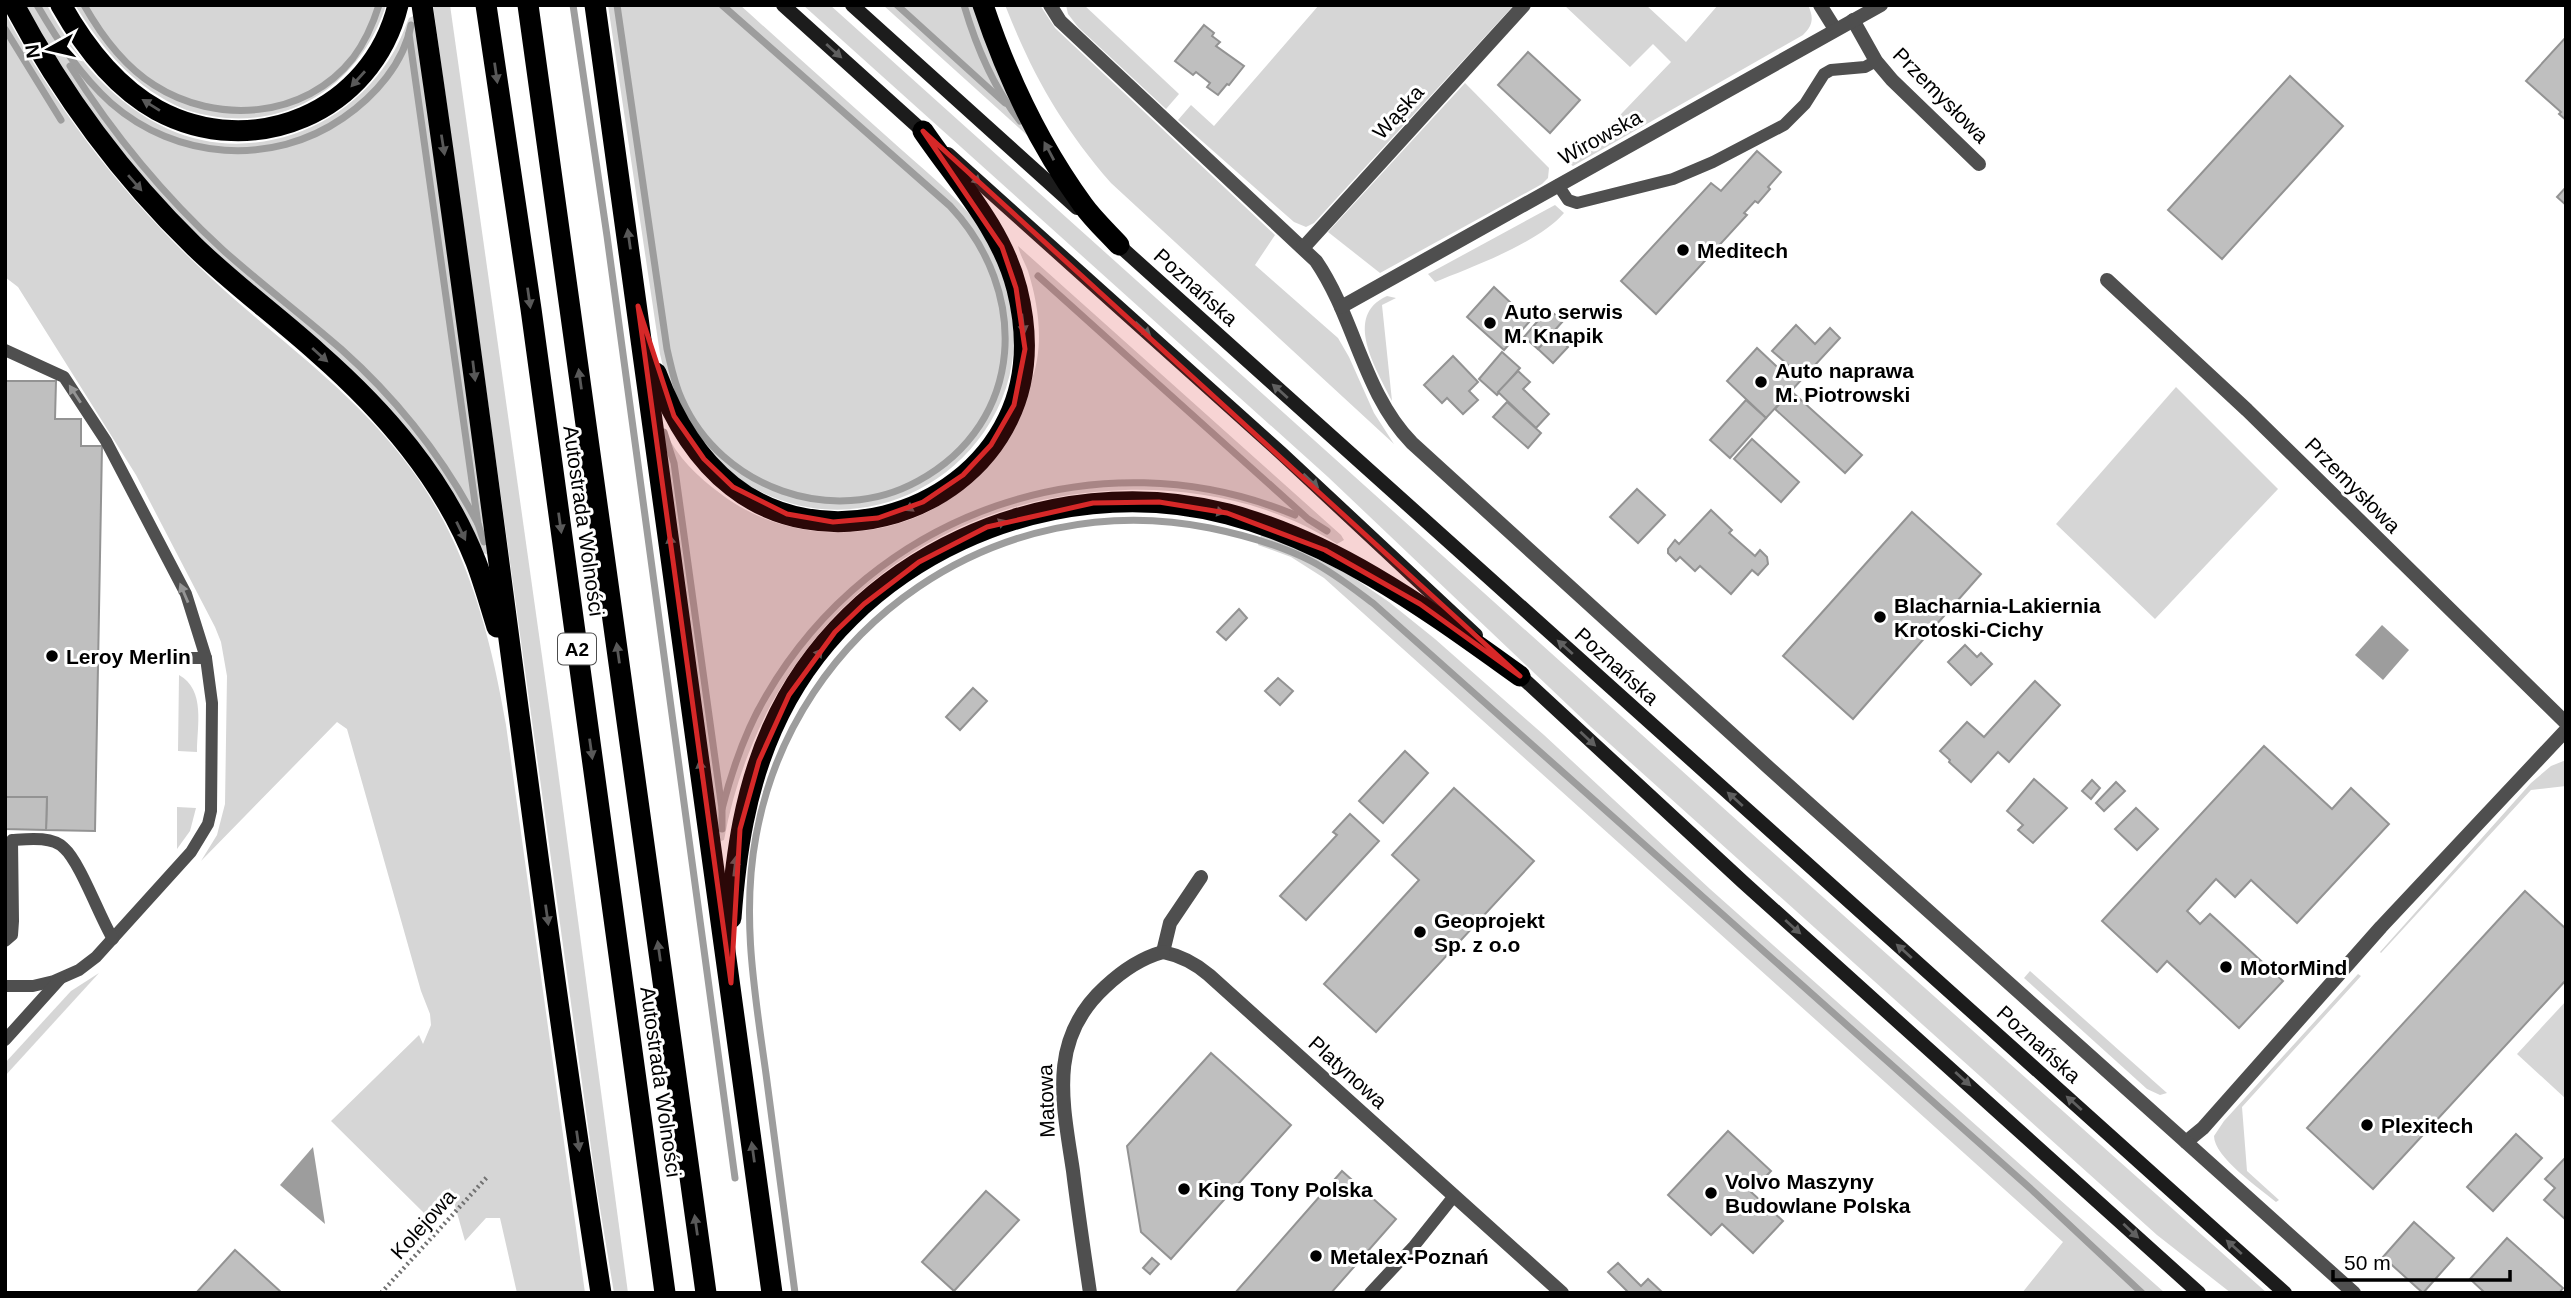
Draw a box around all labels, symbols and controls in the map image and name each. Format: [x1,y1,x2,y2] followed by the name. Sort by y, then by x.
[14,14,84,84] north arrow
[21,43,44,60] text: N
[825,43,842,58] one-way arrow
[1889,43,1993,147] street label: Przemysłowa
[491,62,502,84] one-way arrow
[350,70,366,88] one-way arrow
[1368,80,1428,144] street label: Wąska
[141,99,160,111] one-way arrow
[1555,105,1646,169] street label: Wirowska
[438,135,449,157] one-way arrow
[1044,141,1056,161] one-way arrow
[964,168,981,184] one-way arrow
[127,174,143,192] one-way arrow
[623,228,634,250] one-way arrow
[1697,239,1788,262] place label: Meditech
[1675,242,1691,258] marker: Meditech
[1150,244,1243,331] street label: Poznańska
[524,287,535,309] one-way arrow
[1504,300,1623,347] place label: Auto serwis M. Knapik
[1017,314,1028,336] one-way arrow
[1482,315,1498,331] marker: Auto serwis M. Knapik
[1134,321,1151,336] one-way arrow
[311,347,329,363] one-way arrow
[1775,359,1914,406] place label: Auto naprawa M. Piotrowski
[469,360,480,382] one-way arrow
[575,368,586,390] one-way arrow
[1753,374,1769,390] marker: Auto naprawa M. Piotrowski
[1272,383,1289,399] one-way arrow
[69,384,82,404] one-way arrow
[559,424,609,618] street label: Autostrada Wolności
[2301,433,2405,537] street label: Przemysłowa
[1302,473,1319,489] one-way arrow
[904,500,924,512] one-way arrow
[1204,506,1226,517] one-way arrow
[555,512,566,534] one-way arrow
[986,518,1007,529] one-way arrow
[456,521,467,541] one-way arrow
[665,533,676,555] one-way arrow
[179,582,190,603] one-way arrow
[1894,594,2101,641] place label: Blacharnia-Lakiernia Krotoski-Cichy
[1872,609,1888,625] marker: Blacharnia-Lakiernia Krotoski-Cichy
[1571,623,1664,710] street label: Poznańska
[558,634,596,664] road number: A2
[1557,640,1574,656] one-way arrow
[612,642,623,664] one-way arrow
[66,645,191,668] place label: Leroy Merlin
[44,648,60,664] marker: Leroy Merlin
[808,648,823,666] one-way arrow
[1579,731,1596,747] one-way arrow
[585,738,596,760] one-way arrow
[696,759,707,781] one-way arrow
[1727,792,1744,808] one-way arrow
[730,855,741,877] one-way arrow
[541,904,552,926] one-way arrow
[1434,909,1545,956] place label: Geoprojekt Sp. z o.o
[1785,919,1802,935] one-way arrow
[1412,924,1428,940] marker: Geoprojekt Sp. z o.o
[653,940,664,962] one-way arrow
[1896,944,1913,960] one-way arrow
[2240,956,2347,979] place label: MotorMind
[2218,959,2234,975] marker: MotorMind
[636,985,686,1179] street label: Autostrada Wolności
[1993,1001,2086,1088] street label: Poznańska
[1304,1031,1392,1113] street label: Platynowa
[1033,1064,1059,1138] street label: Matowa
[1954,1071,1971,1087] one-way arrow
[2065,1096,2082,1111] one-way arrow
[2381,1114,2473,1137] place label: Plexitech
[2359,1117,2375,1133] marker: Plexitech
[572,1130,583,1152] one-way arrow
[748,1141,759,1163] one-way arrow
[1725,1170,1911,1217] place label: Volvo Maszyny Budowlane Polska
[1198,1178,1373,1201] place label: King Tony Polska
[1176,1181,1192,1197] marker: King Tony Polska
[386,1184,460,1263] street label: Kolejowa
[1703,1185,1719,1201] marker: Volvo Maszyny Budowlane Polska
[691,1214,702,1236] one-way arrow
[2122,1223,2140,1239] one-way arrow
[2333,1238,2510,1282] scale bar
[2225,1239,2243,1255] one-way arrow
[1330,1245,1489,1268] place label: Metalex-Poznań
[1308,1248,1324,1264] marker: Metalex-Poznań
[2344,1251,2391,1274] text: 50 m

